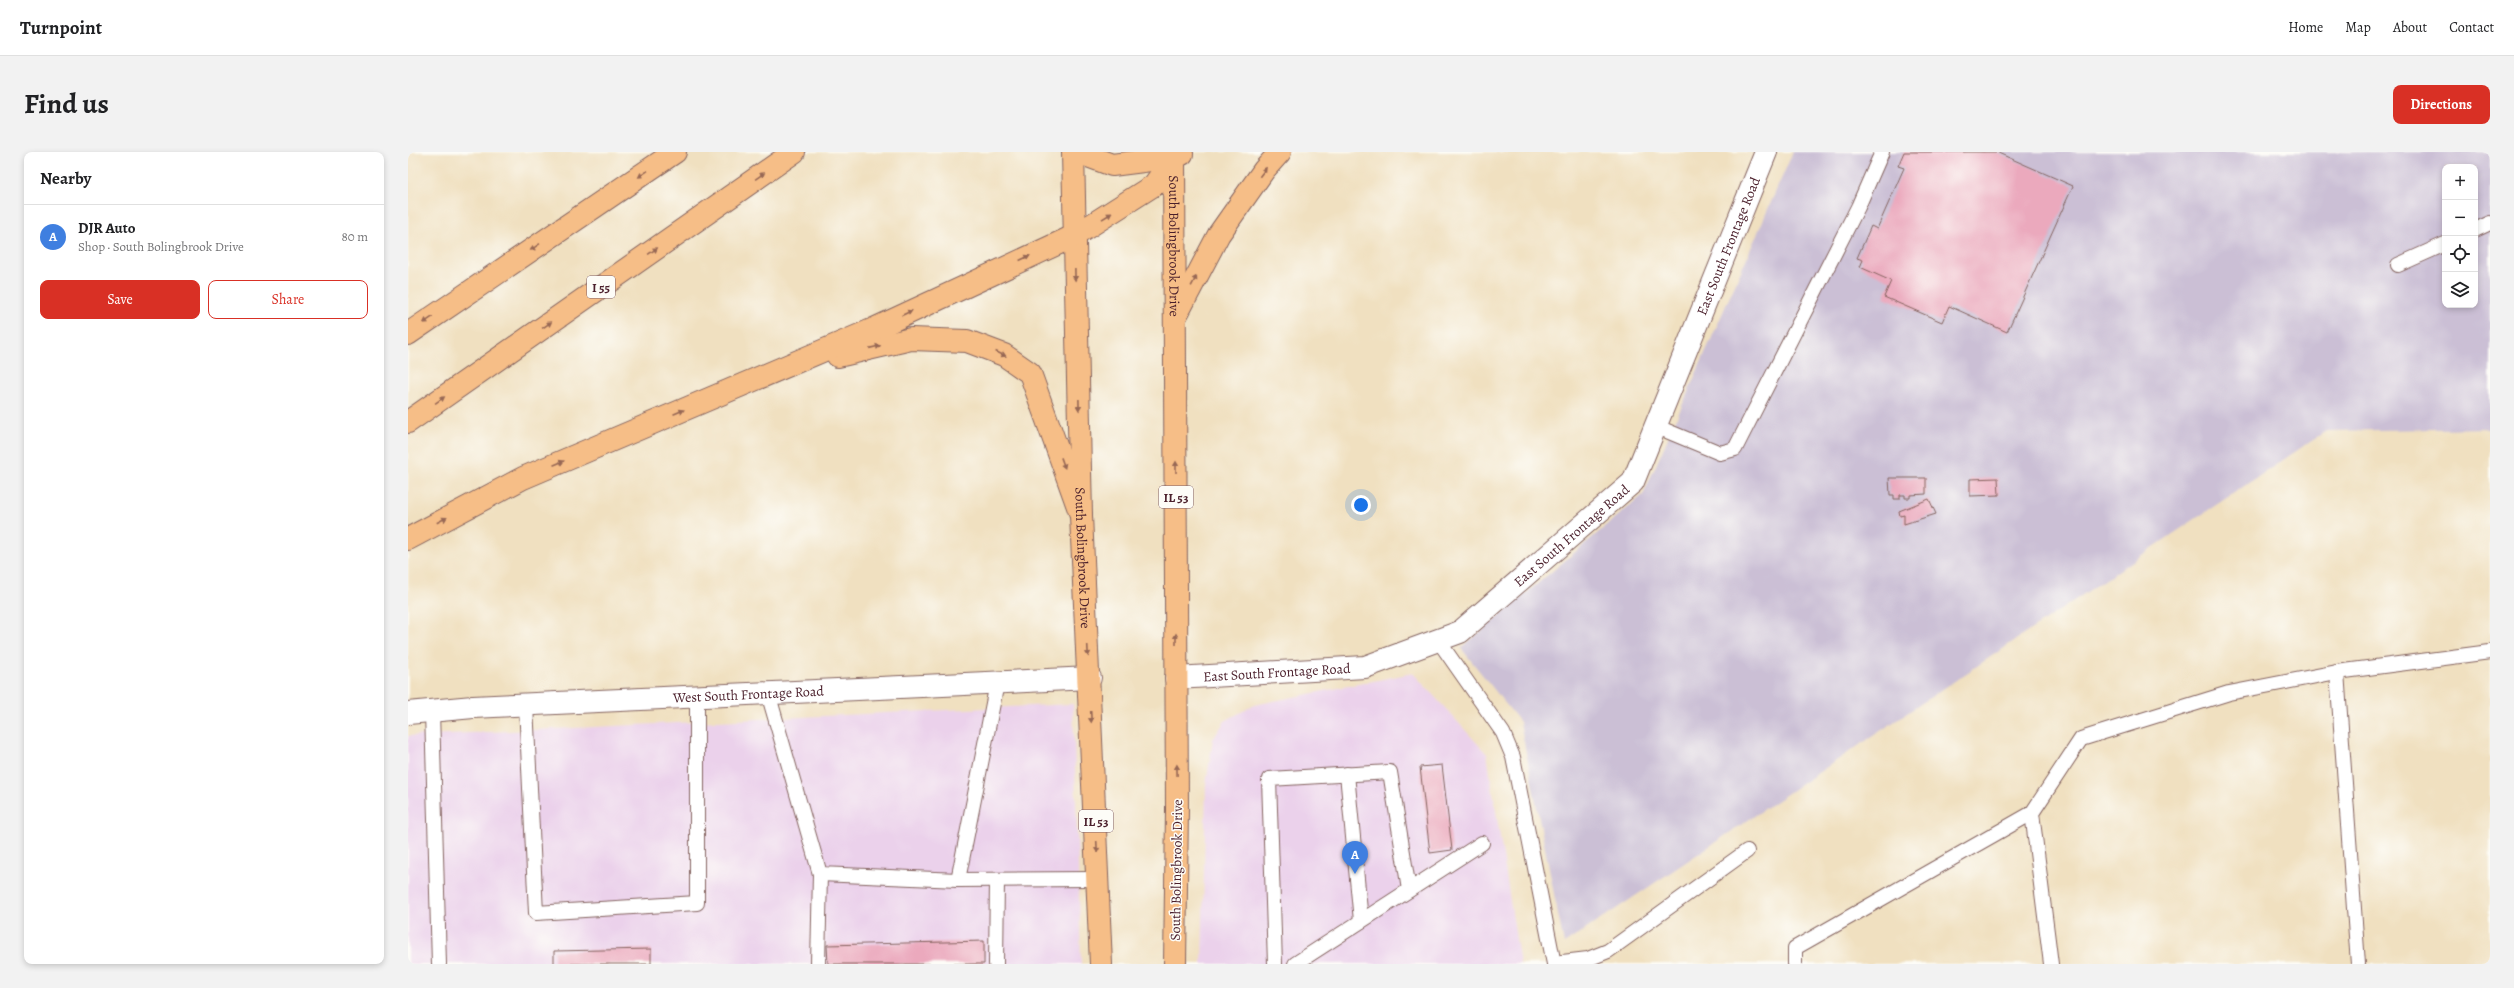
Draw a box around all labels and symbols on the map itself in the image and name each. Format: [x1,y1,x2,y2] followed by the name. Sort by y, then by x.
[1259,166,1267,177] one-way arrow
[637,170,648,178] one-way arrow
[754,172,765,180] one-way arrow
[1692,174,1765,318] street label: East South Frontage Road
[1164,175,1184,317] street label: South Bolingbrook Drive
[1101,212,1113,219] one-way arrow
[530,243,540,251] one-way arrow
[648,247,658,255] one-way arrow
[1020,255,1031,261] one-way arrow
[1072,269,1078,282] one-way arrow
[587,276,615,298] road number: I 55
[1191,276,1197,287] one-way arrow
[902,310,913,316] one-way arrow
[423,316,433,324] one-way arrow
[541,321,552,329] one-way arrow
[869,343,881,349] one-way arrow
[996,351,1007,357] one-way arrow
[435,396,445,404] one-way arrow
[1075,399,1082,411] one-way arrow
[673,409,685,415] one-way arrow
[1060,457,1066,469] one-way arrow
[553,459,565,465] one-way arrow
[1173,460,1179,473] one-way arrow
[1510,480,1634,591] street label: East South Frontage Road
[1159,486,1193,508] road number: IL 53
[1070,487,1095,629] street label: South Bolingbrook Drive
[1351,495,1371,515] your location
[437,517,448,524] one-way arrow
[1173,632,1179,645] one-way arrow
[1085,645,1092,657] one-way arrow
[1203,659,1351,686] street label: East South Frontage Road
[672,681,825,708] street label: West South Frontage Road
[1088,711,1095,723] one-way arrow
[1174,763,1180,776] one-way arrow
[1166,799,1187,941] street label: South Bolingbrook Drive
[1079,810,1113,832] road number: IL 53
[1094,841,1101,853] one-way arrow
[1342,841,1368,874] pin: A

